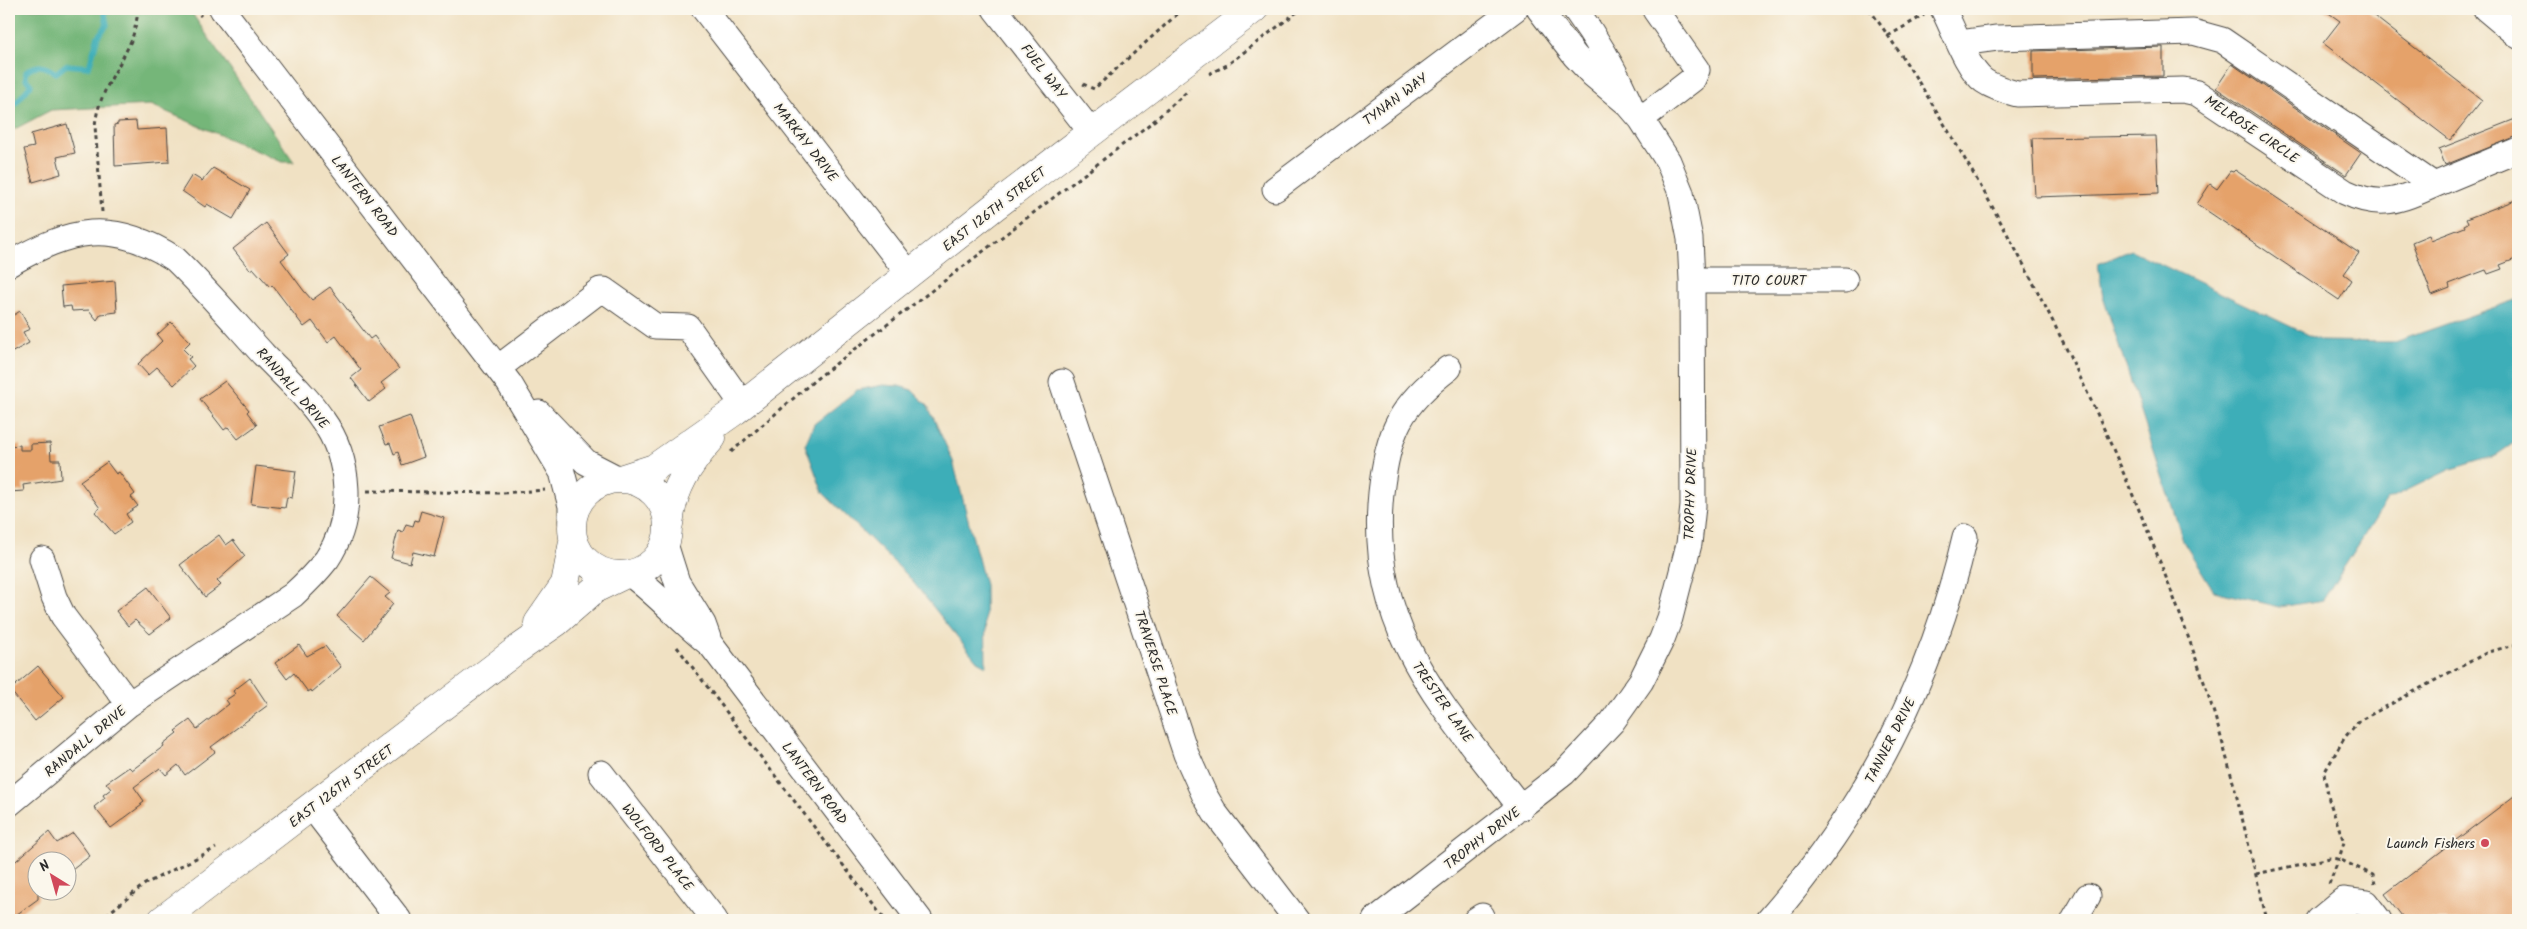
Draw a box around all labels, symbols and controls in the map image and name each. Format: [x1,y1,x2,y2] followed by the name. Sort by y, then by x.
[1015,39,1072,105] street label: FUEL WAY
[1359,68,1433,131] street label: TYNAN WAY
[2200,90,2304,170] street label: MELROSE CIRCLE
[767,98,844,188] street label: MARKAY DRIVE
[325,151,403,242] street label: LANTERN ROAD
[938,161,1053,258] street label: EAST 126TH STREET
[1732,270,1808,292] street label: TITO COURT
[251,343,334,435] street label: RANDALL DRIVE
[1678,447,1704,540] street label: TROPHY DRIVE
[1128,608,1183,720] street label: TRAVERSE PLACE
[1406,658,1479,748] street label: TRESTER LANE
[1860,693,1922,787] street label: TANNER DRIVE
[40,700,132,783] street label: RANDALL DRIVE
[776,737,853,830] street label: LANTERN ROAD
[284,739,400,834] street label: EAST 126TH STREET
[616,799,699,897] street label: WOLFORD PLACE
[1440,801,1526,876] street label: TROPHY DRIVE
[2386,833,2475,855] place label: Launch Fishers
[2479,837,2491,849] marker: Launch Fishers
[28,852,78,902] north arrow
[35,855,55,878] text: N

